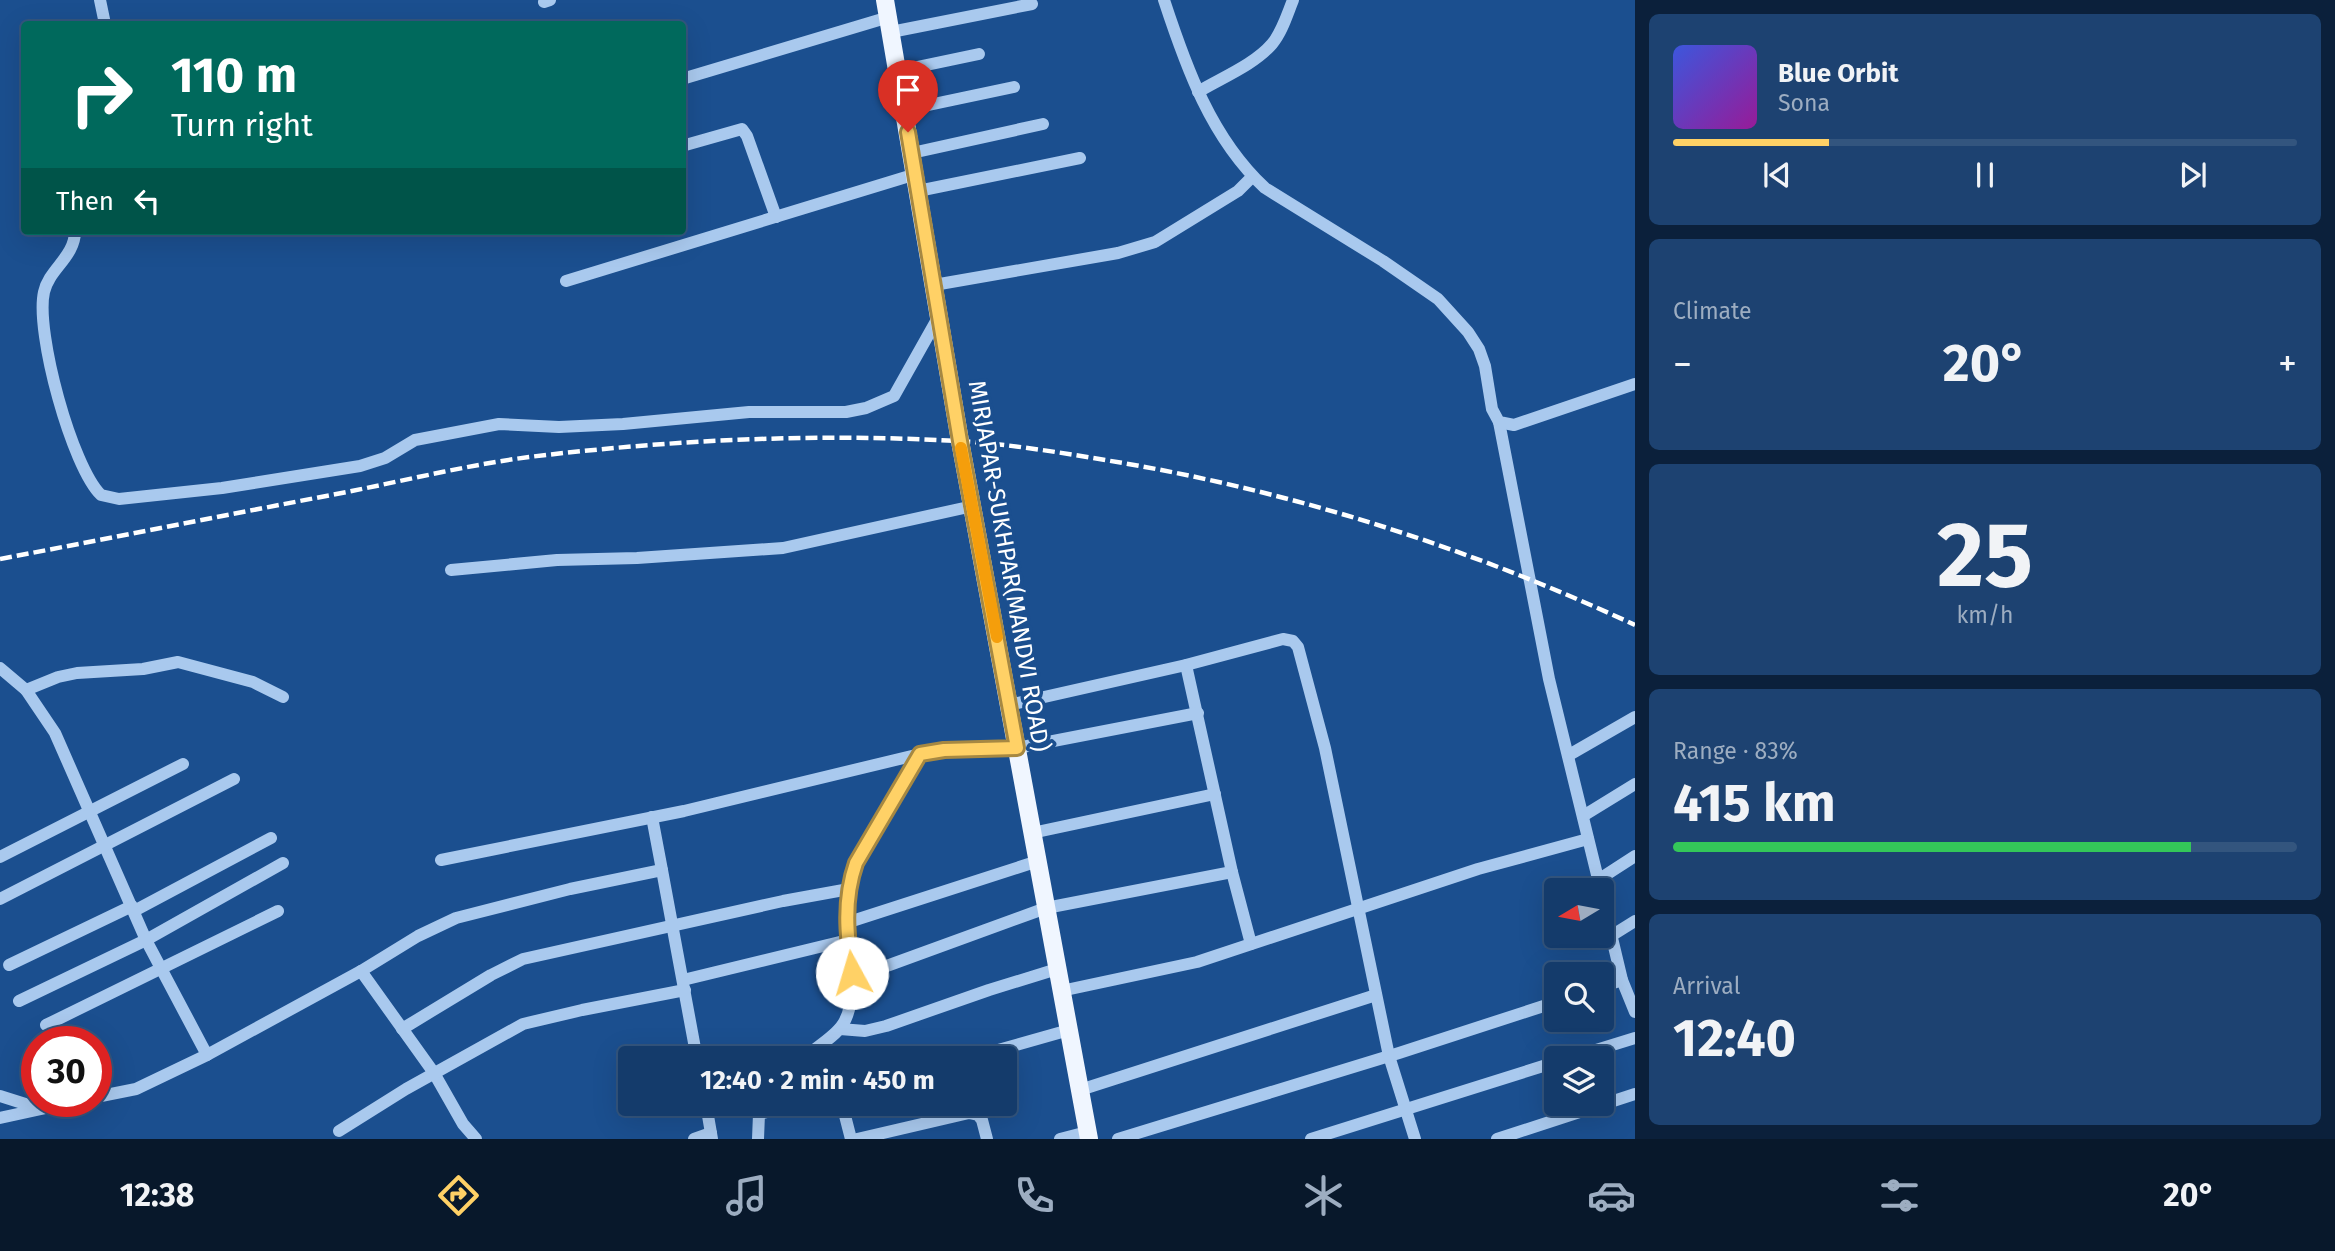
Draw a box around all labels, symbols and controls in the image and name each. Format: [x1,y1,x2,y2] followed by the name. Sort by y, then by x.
[171,46,297,105] text: 110 m
[56,49,147,140] icon: right
[1778,58,1898,89] text: Blue Orbit
[878,60,938,132] pin
[889,71,927,109] icon: arrive
[1778,89,1830,117] text: Sona
[171,106,313,144] text: Turn right
[1758,156,1796,194] icon: previous
[1966,156,2004,194] icon: pause
[2174,156,2212,194] icon: next
[128,182,166,220] icon: left
[56,186,114,217] text: Then
[1673,297,1752,325] text: Climate
[1943,332,2027,395] text: 20°
[1673,341,1692,387] text: −
[2278,341,2297,387] text: +
[963,378,1055,754] street label: MIRJAPAR-SUKHPAR(MANDVI ROAD)
[1937,501,2033,610] text: 25
[1957,601,2013,629] text: km/h
[1673,737,1798,765] text: Range · 83%
[1673,772,1836,835] text: 415 km
[1544,878,1614,948] north arrow
[1544,878,1614,1116] map controls
[815,936,889,1010] position arrow
[1544,962,1614,1032] button: search
[1673,972,1740,1000] text: Arrival
[1673,1007,1796,1070] text: 12:40
[21,1026,112,1117] speed limit sign: 30
[1544,1046,1614,1116] button: layers
[700,1065,935,1096] text: 12:40 · 2 min · 450 m
[434,1171,483,1220] icon: directions
[722,1171,771,1220] icon: music
[1010,1171,1059,1220] icon: phone
[1299,1171,1348,1220] icon: climate
[1587,1171,1636,1220] icon: car
[1875,1171,1924,1220] icon: filters
[120,1176,194,1214] text: 12:38
[2163,1176,2215,1214] text: 20°

